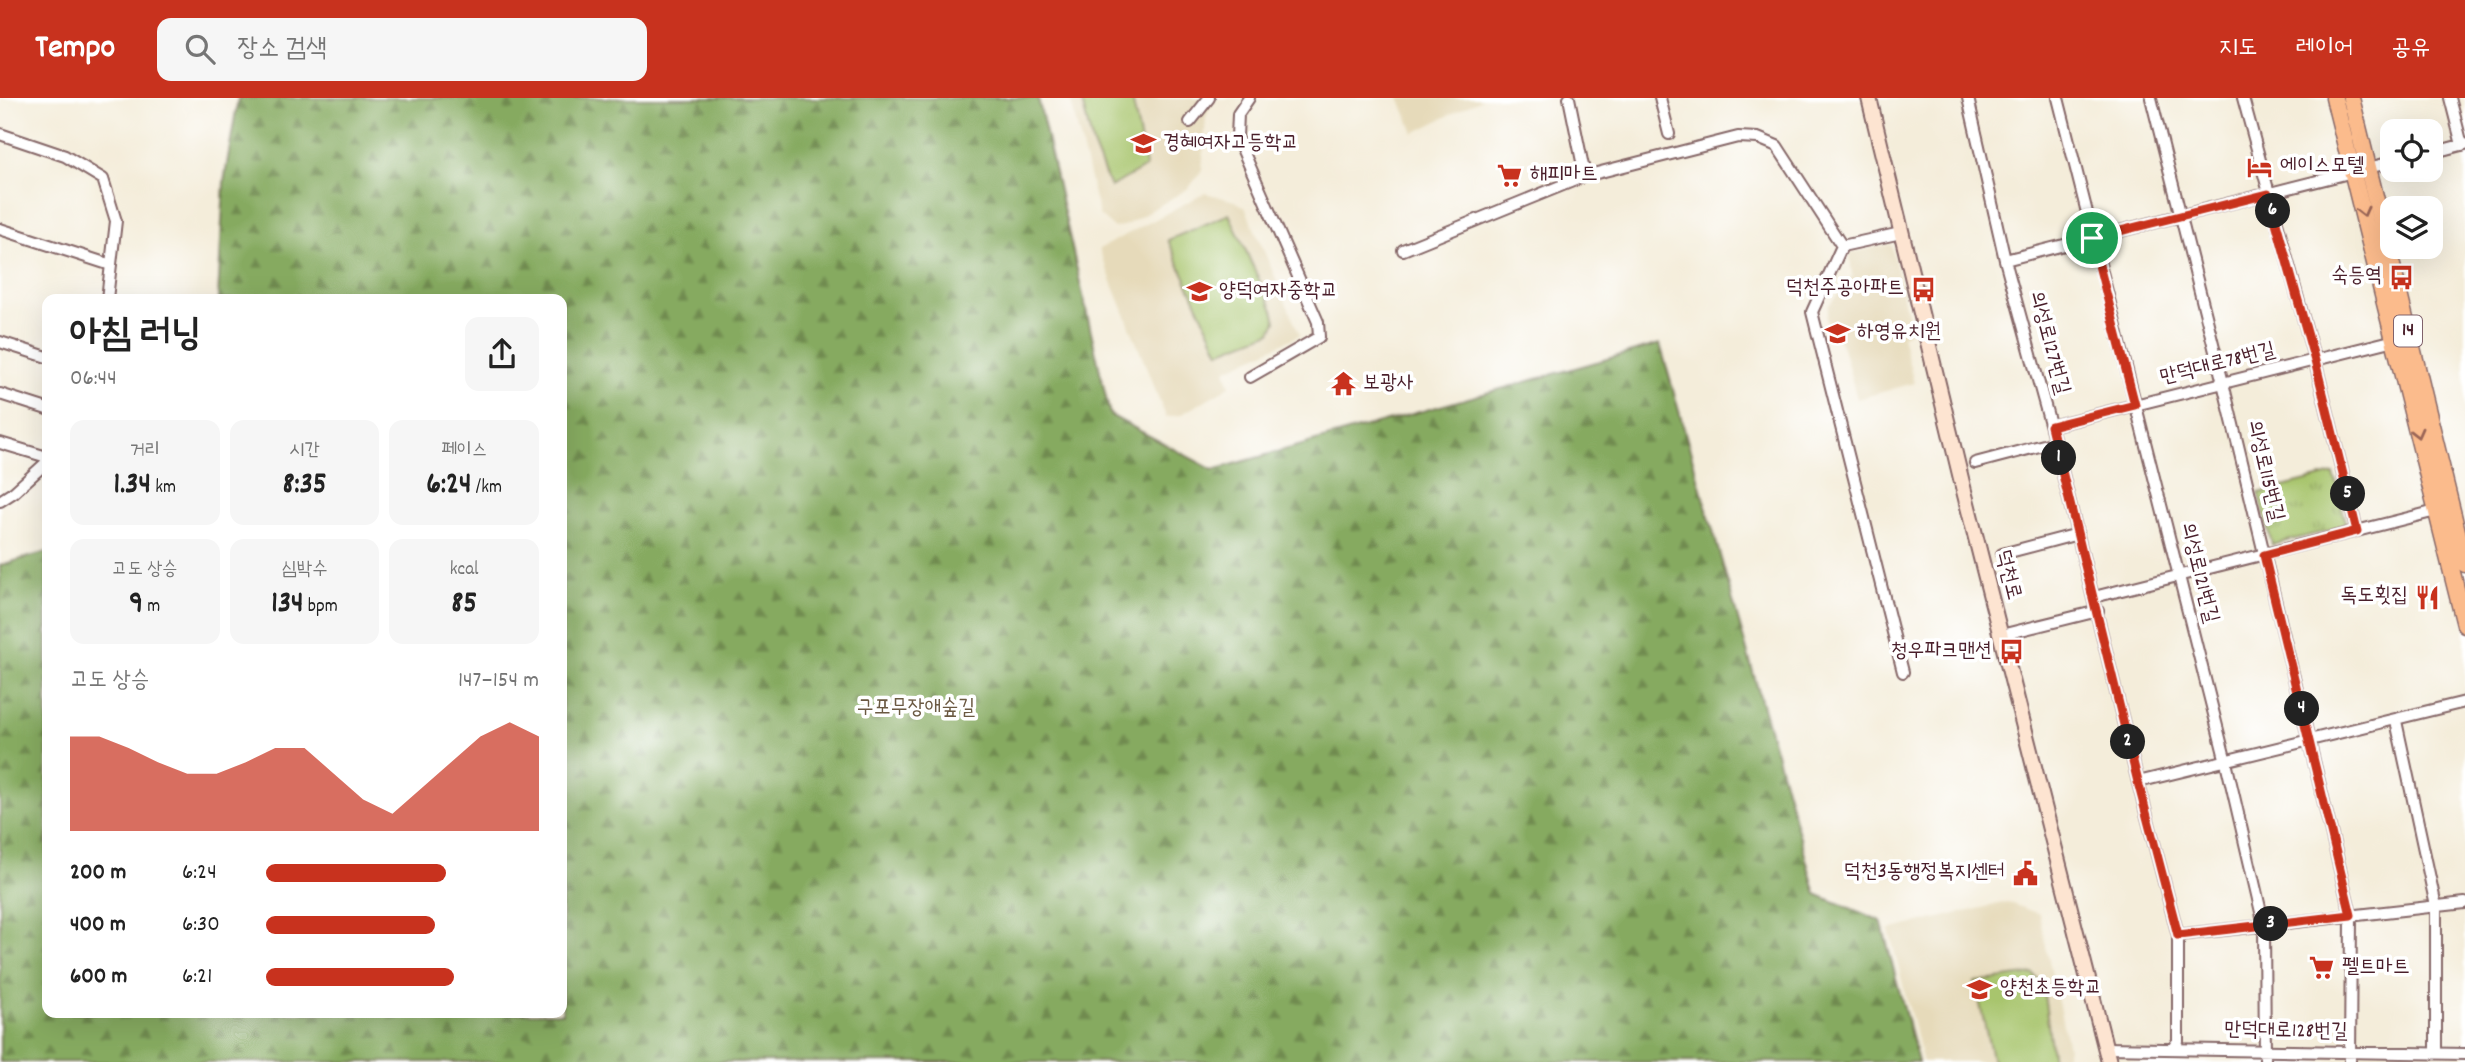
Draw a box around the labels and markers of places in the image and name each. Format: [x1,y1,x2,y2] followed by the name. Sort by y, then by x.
[1163,129,1298,159] place label: 경혜여자고등학교
[1129,130,1157,158] school or university icon: 경혜여자고등학교
[2280,152,2365,182] place label: 에이스모텔
[2246,153,2274,181] hotel icon: 에이스모텔
[1530,160,1598,190] place label: 해피마트
[1496,161,1524,189] supermarket icon: 해피마트
[2256,194,2290,228] pin: 6
[2062,208,2122,268] pin
[2331,262,2382,292] place label: 숙등역
[2388,263,2416,291] bus stop icon: 숙등역
[1786,274,1904,304] place label: 덕천주공아파트
[1910,275,1938,303] bus stop icon: 덕천주공아파트
[1219,277,1337,307] place label: 양덕여자중학교
[1185,278,1213,306] school or university icon: 양덕여자중학교
[1857,318,1942,348] place label: 하영유치원
[1823,319,1851,347] school or university icon: 하영유치원
[1363,369,1414,399] place label: 보광사
[1329,370,1357,398] temple icon: 보광사
[2042,440,2076,476] pin: 1
[2330,476,2366,512] pin: 5
[2340,582,2408,612] place label: 독도횟집
[2414,583,2442,611] restaurant icon: 독도횟집
[1891,637,1992,667] place label: 청우파크맨션
[1998,638,2026,666] bus stop icon: 청우파크맨션
[2284,692,2320,726] pin: 4
[2110,724,2146,760] pin: 2
[1844,858,2005,888] place label: 덕천3동행정복지센터
[2011,859,2039,887] public building icon: 덕천3동행정복지센터
[2254,906,2288,942] pin: 3
[2342,953,2410,983] place label: 펠트마트
[2308,954,2336,982] supermarket icon: 펠트마트
[2000,974,2101,1004] place label: 양천초등학교
[1966,975,1994,1003] school or university icon: 양천초등학교

